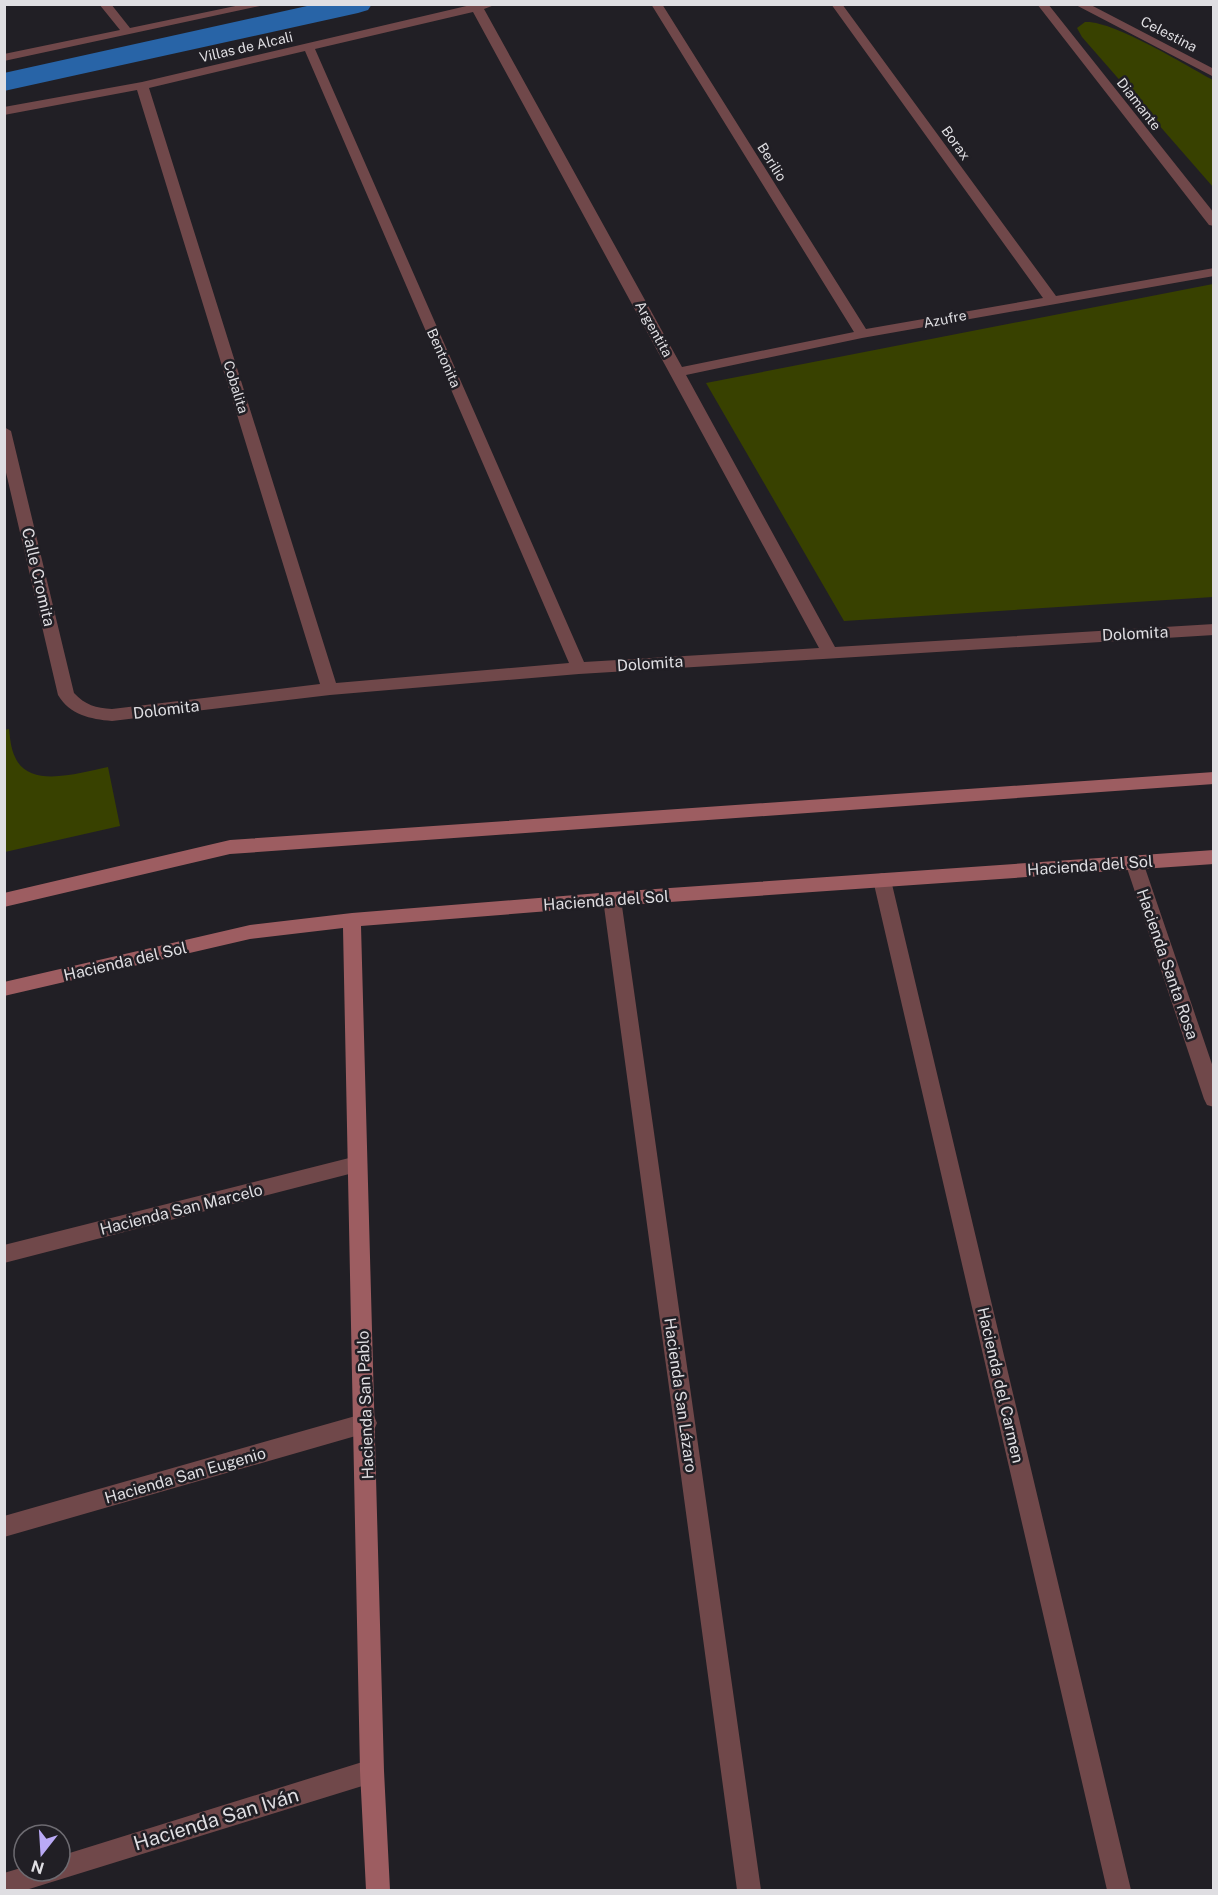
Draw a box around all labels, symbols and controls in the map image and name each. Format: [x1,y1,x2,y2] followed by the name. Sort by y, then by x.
[1138,13,1200,55] street label: Celestina
[198,28,294,66] street label: Villas de Alcali
[1114,75,1164,133] street label: Diamante
[938,123,974,163] street label: Borax
[754,140,790,184] street label: Berilio
[632,298,676,360] street label: Argentita
[922,307,968,331] street label: Azufre
[424,326,464,390] street label: Bentonita
[220,359,252,415] street label: Cobalita
[18,526,59,628] street label: Calle Cromita
[1101,622,1169,645] street label: Dolomita
[616,652,684,675] street label: Dolomita
[132,696,200,723] street label: Dolomita
[1027,852,1154,879] street label: Hacienda del Sol
[1133,886,1202,1042] street label: Hacienda Santa Rosa
[543,887,670,914] street label: Hacienda del Sol
[62,938,189,985] street label: Hacienda del Sol
[98,1180,264,1239] street label: Hacienda San Marcelo
[973,1305,1028,1465] street label: Hacienda del Carmen
[660,1316,701,1474] street label: Hacienda San Lázaro
[353,1330,378,1480] street label: Hacienda San Pablo
[102,1443,268,1508] street label: Hacienda San Eugenio
[130,1782,302,1856] street label: Hacienda San Iván
[12,1823,72,1883] north arrow
[29,1856,47,1878] text: N

